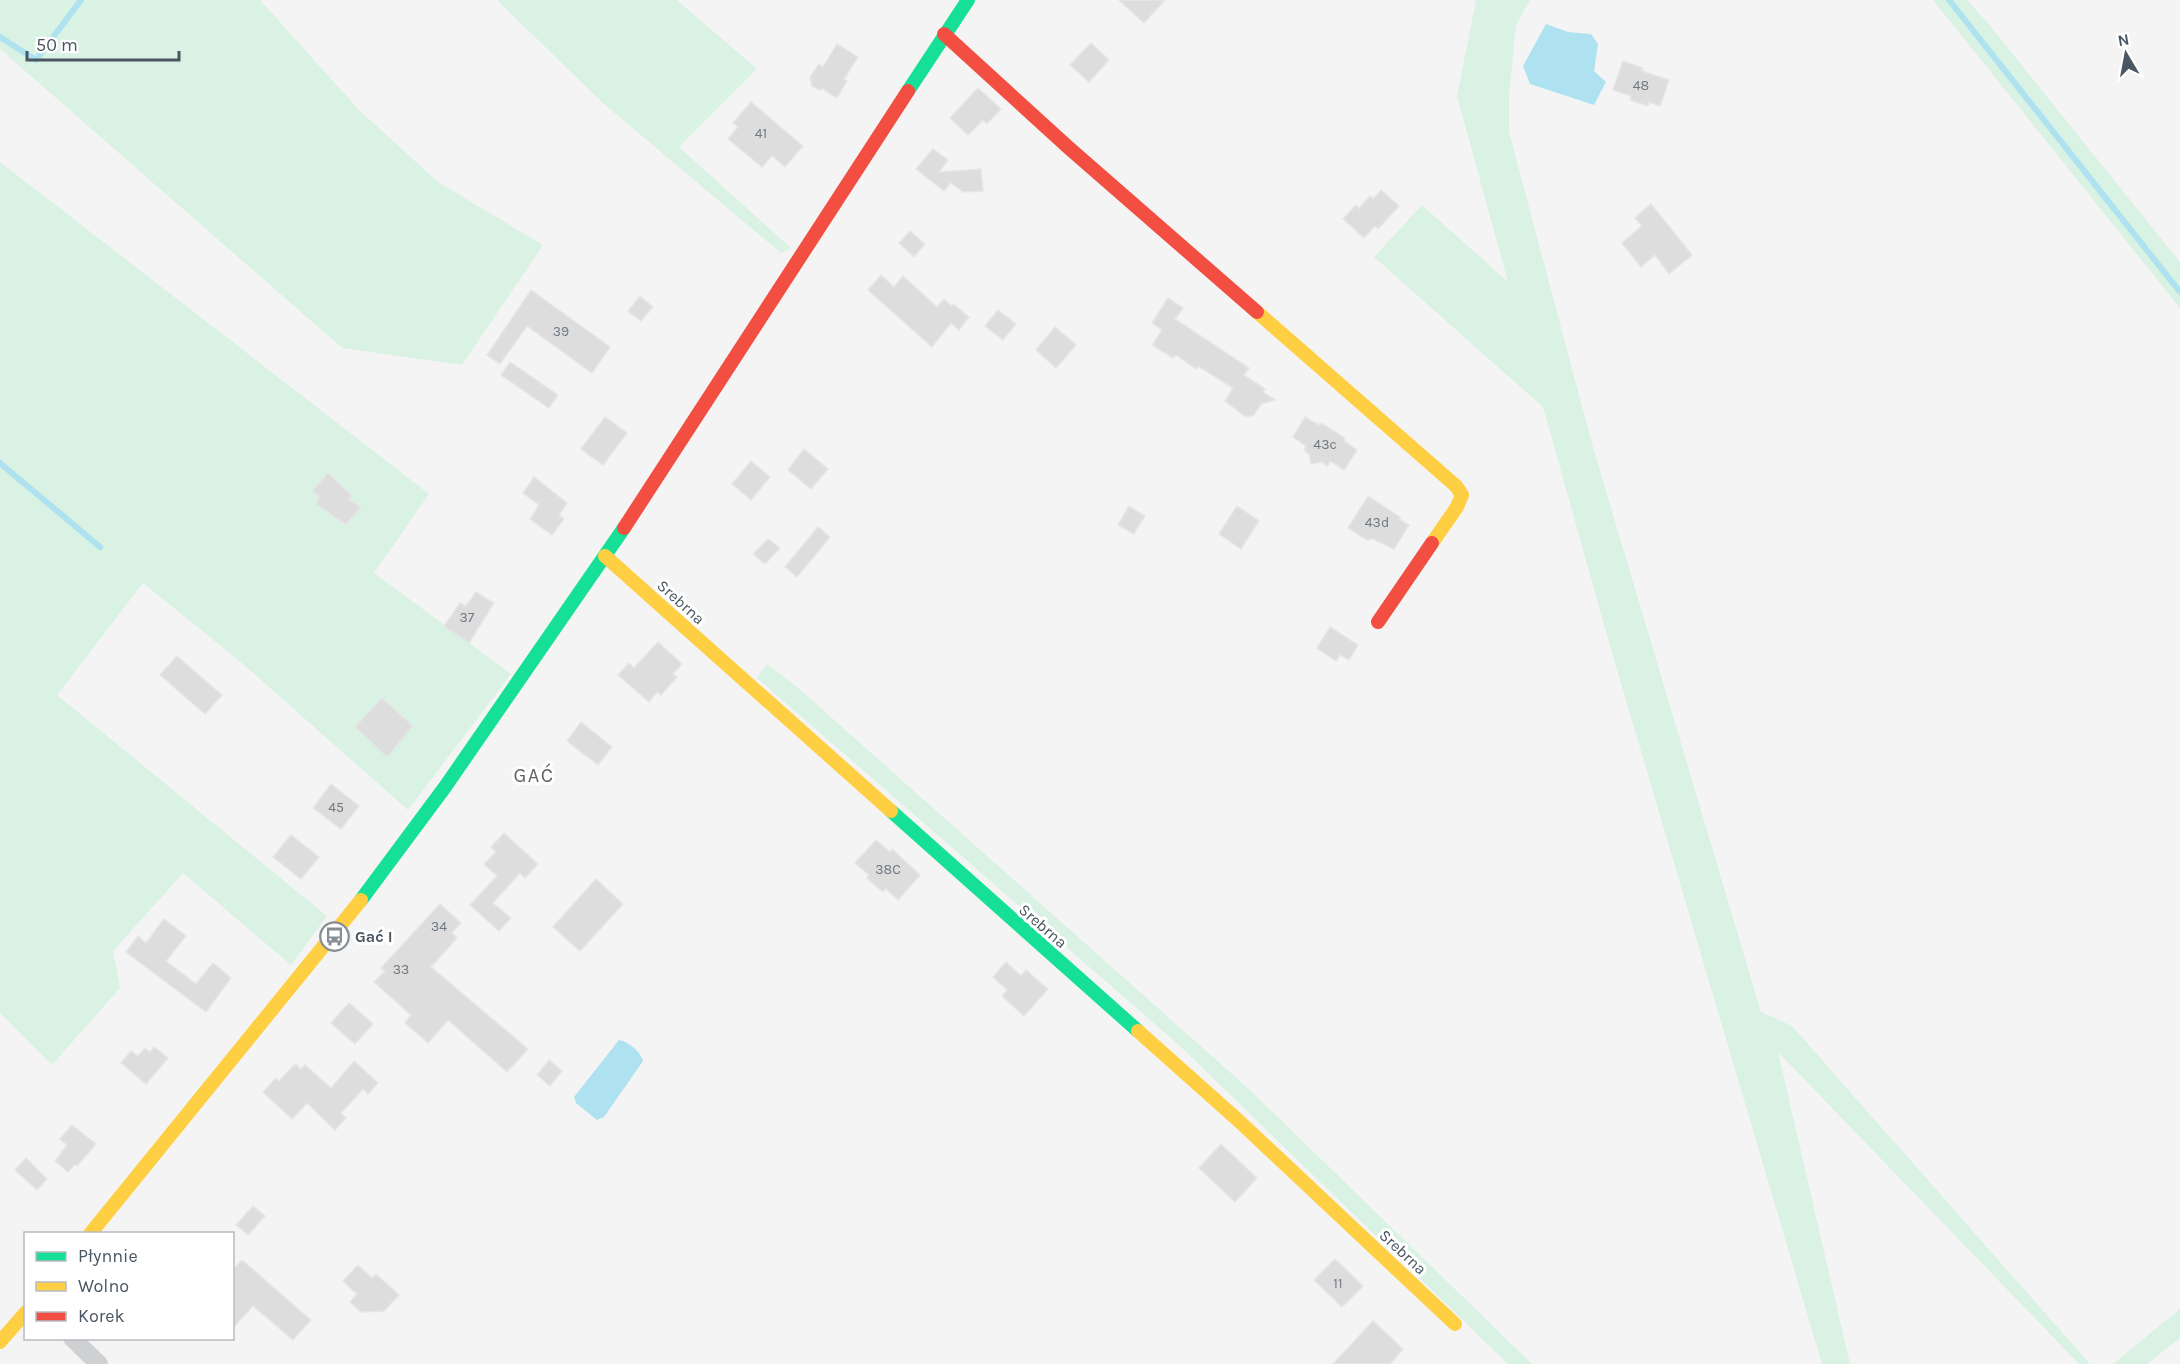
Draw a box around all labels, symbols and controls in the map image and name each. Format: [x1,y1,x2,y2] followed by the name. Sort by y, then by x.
[27,24,178,62] scale bar
[2096,24,2156,84] north arrow
[2116,29,2131,50] text: N
[36,34,78,56] text: 50 m
[1633,77,1649,94] house number: 48
[755,125,767,142] house number: 41
[553,323,569,340] house number: 39
[1313,436,1337,453] house number: 43c
[1365,514,1389,531] house number: 43d
[653,576,709,628] street label: Srebrna
[460,609,475,626] house number: 37
[513,763,555,787] district label: GAĆ
[328,799,344,816] house number: 45
[875,861,901,878] house number: 38C
[1015,900,1071,952] street label: Srebrna
[431,918,447,935] house number: 34
[318,920,350,952] bus stop icon: Gać I
[355,927,393,946] place label: Gać I
[393,961,409,978] house number: 33
[1376,1225,1430,1279] street label: Srebrna
[24,1232,234,1340] legend
[78,1245,138,1267] text: Płynnie
[78,1275,129,1297] text: Wolno
[1333,1275,1343,1292] house number: 11
[78,1305,125,1327] text: Korek

